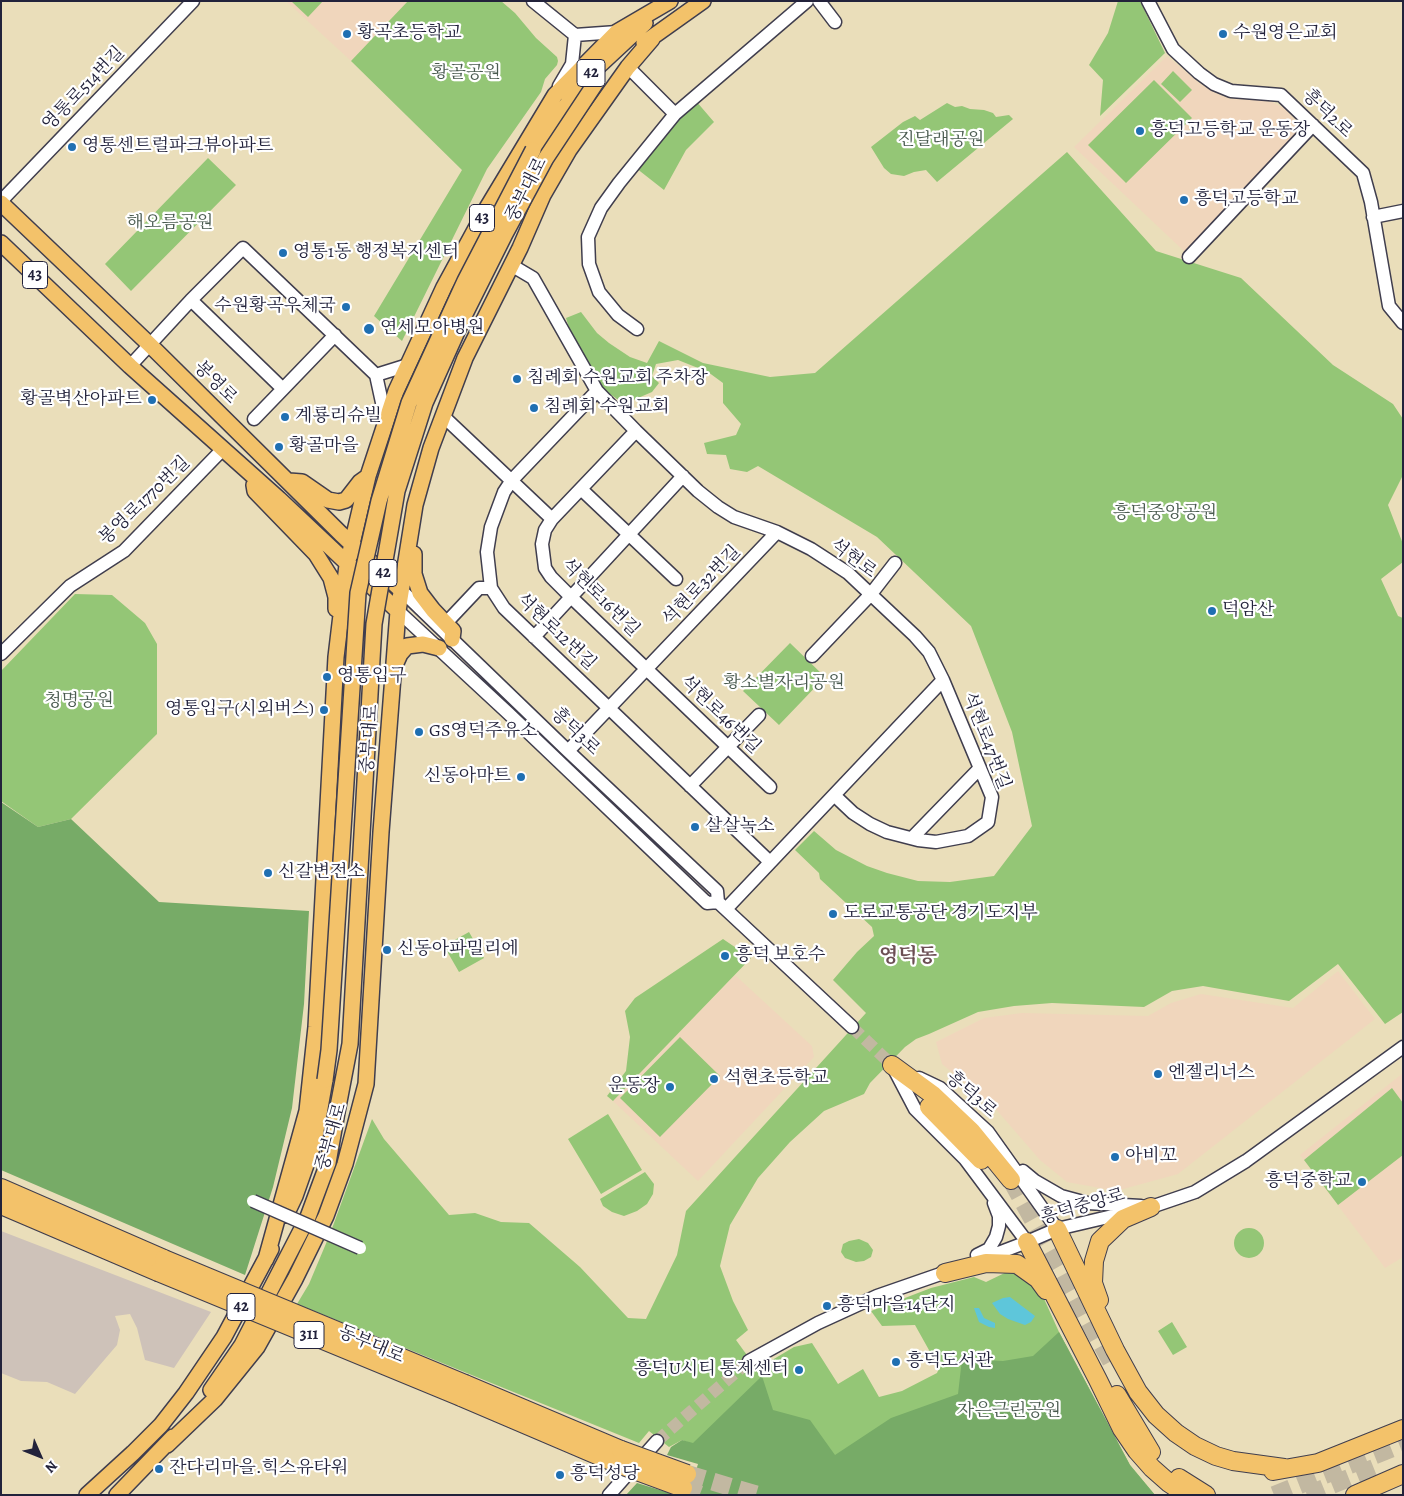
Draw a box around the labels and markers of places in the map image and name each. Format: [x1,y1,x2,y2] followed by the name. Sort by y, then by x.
[357,23,461,45] place label: 황곡초등학교
[1233,23,1337,45] place label: 수원영은교회
[341,28,353,40] marker: 황곡초등학교
[1217,28,1229,40] marker: 수원영은교회
[1150,120,1310,142] place label: 흥덕고등학교 운동장
[1134,125,1146,137] marker: 흥덕고등학교 운동장
[82,136,273,158] place label: 영통센트럴파크뷰아파트
[66,141,78,153] marker: 영통센트럴파크뷰아파트
[1194,189,1298,211] place label: 흥덕고등학교
[1178,194,1190,206] marker: 흥덕고등학교
[293,242,459,264] place label: 영통1동 행정복지센터
[277,247,289,259] marker: 영통1동 행정복지센터
[214,296,336,318] place label: 수원황곡우체국
[340,301,352,313] marker: 수원황곡우체국
[380,318,484,340] place label: 연세모아병원
[362,322,376,336] marker: 연세모아병원
[527,368,708,390] place label: 침례회 수원교회 주차장
[511,373,523,385] marker: 침례회 수원교회 주차장
[20,389,142,411] place label: 황골벽산아파트
[146,394,158,406] marker: 황골벽산아파트
[544,397,669,419] place label: 침례회 수원교회
[528,402,540,414] marker: 침례회 수원교회
[295,406,382,428] place label: 계룡리슈빌
[279,411,291,423] marker: 계룡리슈빌
[289,436,359,458] place label: 황골마을
[273,441,285,453] marker: 황골마을
[1222,600,1274,622] place label: 덕암산
[1206,605,1218,617] marker: 덕암산
[337,666,407,688] place label: 영통입구
[321,671,333,683] marker: 영통입구
[165,699,314,721] place label: 영통입구(시외버스)
[318,704,330,716] marker: 영통입구(시외버스)
[429,721,537,743] place label: GS영덕주유소
[413,726,425,738] marker: GS영덕주유소
[424,766,511,788] place label: 신동아마트
[515,771,527,783] marker: 신동아마트
[705,816,775,838] place label: 살살녹소
[689,821,701,833] marker: 살살녹소
[278,862,365,884] place label: 신갈변전소
[262,867,274,879] marker: 신갈변전소
[843,903,1038,925] place label: 도로교통공단 경기도지부
[827,908,839,920] marker: 도로교통공단 경기도지부
[397,939,519,961] place label: 신동아파밀리에
[381,944,393,956] marker: 신동아파밀리에
[735,945,826,967] place label: 흥덕 보호수
[719,950,731,962] marker: 흥덕 보호수
[1168,1063,1255,1085] place label: 엔젤리너스
[724,1068,828,1090] place label: 석현초등학교
[1152,1068,1164,1080] marker: 엔젤리너스
[708,1073,720,1085] marker: 석현초등학교
[608,1076,660,1098] place label: 운동장
[664,1081,676,1093] marker: 운동장
[1125,1146,1177,1168] place label: 아비꼬
[1109,1151,1121,1163] marker: 아비꼬
[1265,1171,1352,1193] place label: 흥덕중학교
[1356,1176,1368,1188] marker: 흥덕중학교
[837,1295,956,1317] place label: 흥덕마을14단지
[821,1300,833,1312] marker: 흥덕마을14단지
[906,1351,993,1373] place label: 흥덕도서관
[890,1356,902,1368] marker: 흥덕도서관
[634,1359,789,1381] place label: 흥덕U시티 통제센터
[793,1364,805,1376] marker: 흥덕U시티 통제센터
[169,1458,348,1480] place label: 잔다리마을.힉스유타워
[153,1463,165,1475] marker: 잔다리마을.힉스유타워
[570,1464,640,1486] place label: 흥덕성당
[554,1469,566,1481] marker: 흥덕성당

